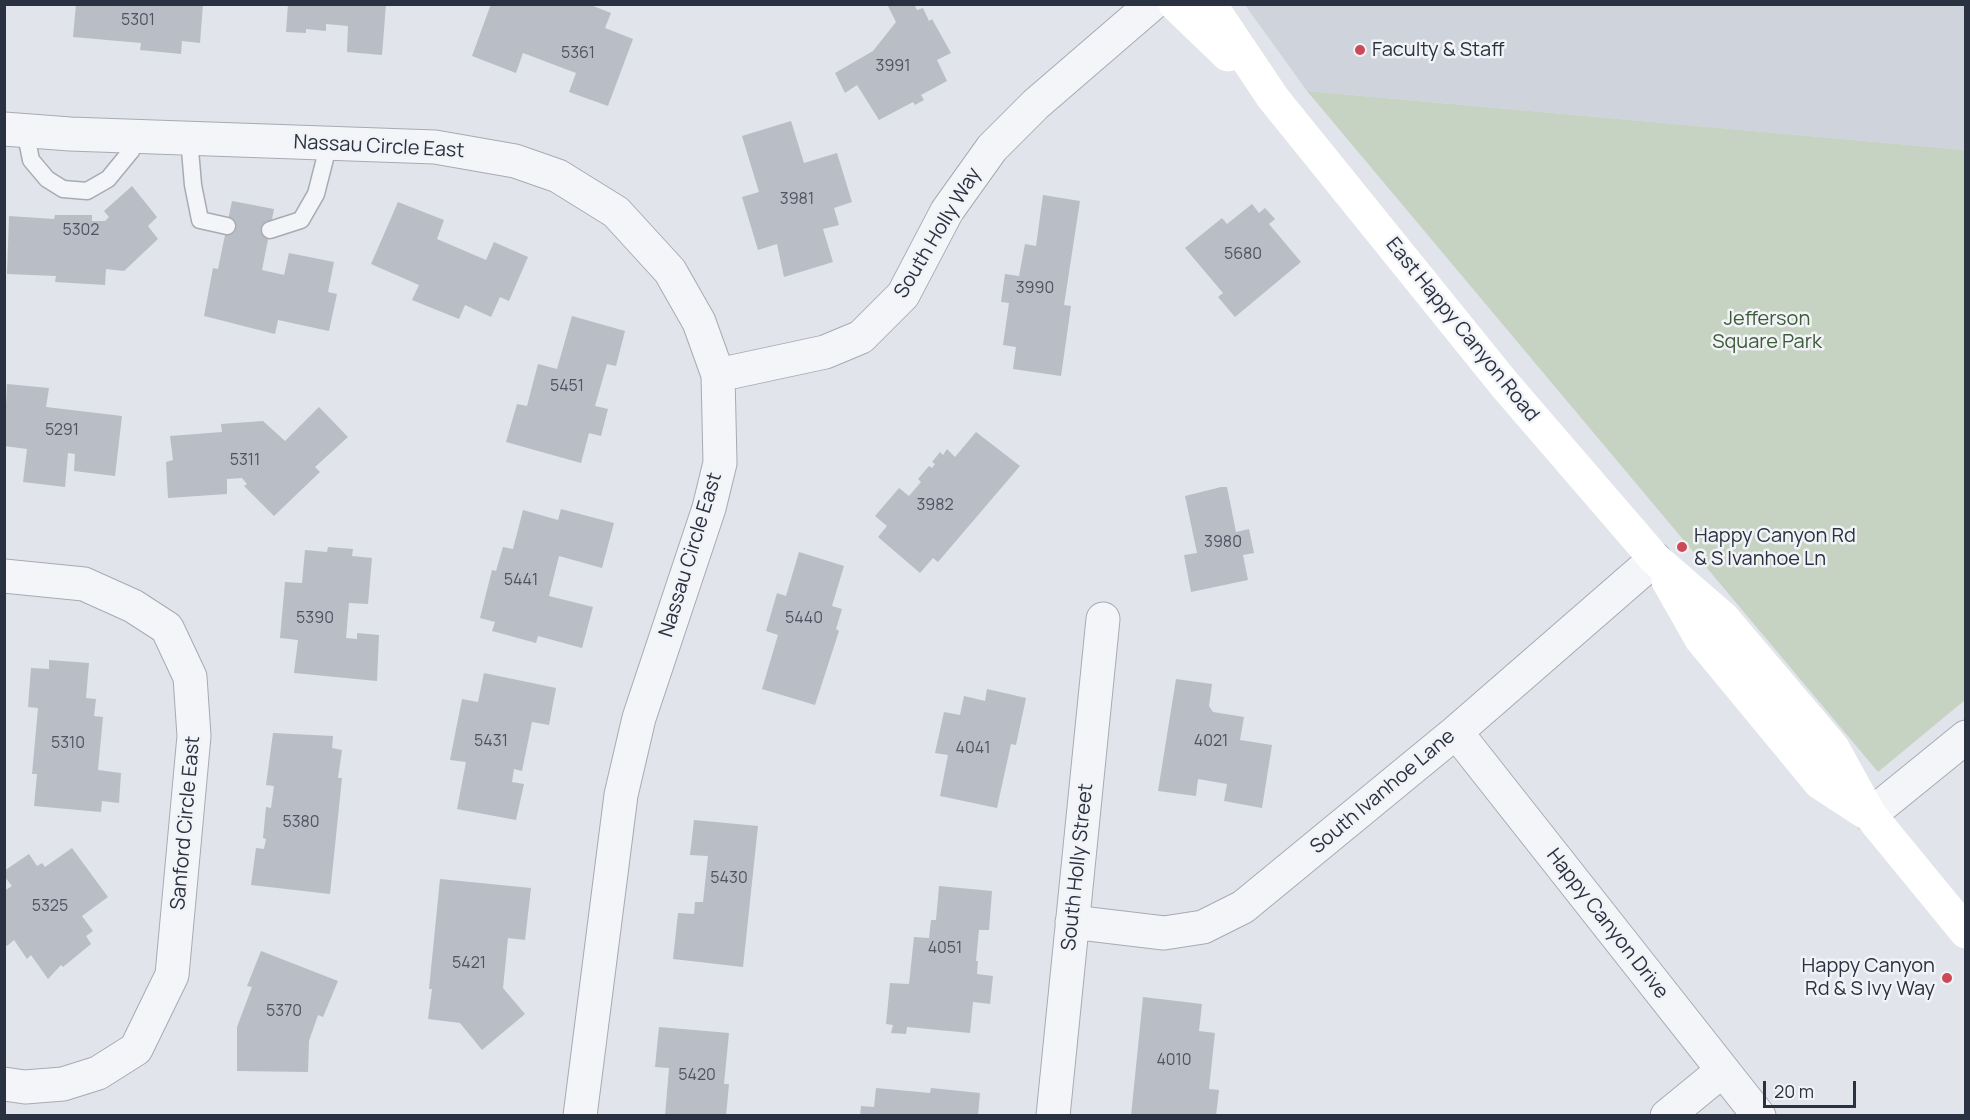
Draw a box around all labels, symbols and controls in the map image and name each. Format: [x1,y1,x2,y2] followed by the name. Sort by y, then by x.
[121,11,155,31] house number: 5301
[1372,38,1504,62] place label: Faculty & Staff
[1353,43,1367,57] marker: Faculty & Staff
[561,44,595,64] house number: 5361
[876,57,910,77] house number: 3991
[293,131,465,163] street label: Nassau Circle East
[890,163,986,303] street label: South Holly Way
[780,190,814,210] house number: 3981
[63,221,99,241] house number: 5302
[1380,233,1544,427] street label: East Happy Canyon Road
[1224,245,1262,265] house number: 5680
[1016,279,1054,299] house number: 3990
[1712,307,1822,354] park label: Jefferson Square Park
[550,377,584,397] house number: 5451
[45,421,79,441] house number: 5291
[230,451,260,471] house number: 5311
[655,470,727,640] street label: Nassau Circle East
[916,496,954,516] house number: 3982
[1694,524,1856,571] place label: Happy Canyon Rd & S Ivanhoe Ln
[1204,533,1242,553] house number: 3980
[1675,540,1689,554] marker: Happy Canyon Rd & S Ivanhoe Ln
[504,571,538,591] house number: 5441
[296,609,334,629] house number: 5390
[785,609,823,629] house number: 5440
[1306,725,1460,859] street label: South Ivanhoe Lane
[474,732,508,752] house number: 5431
[1194,732,1228,752] house number: 4021
[51,734,85,754] house number: 5310
[166,735,206,911] street label: Sanford Circle East
[956,739,990,759] house number: 4041
[1057,782,1099,952] street label: South Holly Street
[282,813,320,833] house number: 5380
[1541,844,1673,1004] street label: Happy Canyon Drive
[710,869,748,889] house number: 5430
[32,897,68,917] house number: 5325
[928,939,962,959] house number: 4051
[452,954,486,974] house number: 5421
[1802,954,1935,1001] place label: Happy Canyon Rd & S Ivy Way
[1940,971,1954,985] marker: Happy Canyon Rd & S Ivy Way
[266,1002,302,1022] house number: 5370
[1156,1051,1192,1071] house number: 4010
[678,1066,716,1086] house number: 5420
[1766,1069,1859,1107] scale bar
[1774,1079,1814,1103] text: 20 m

